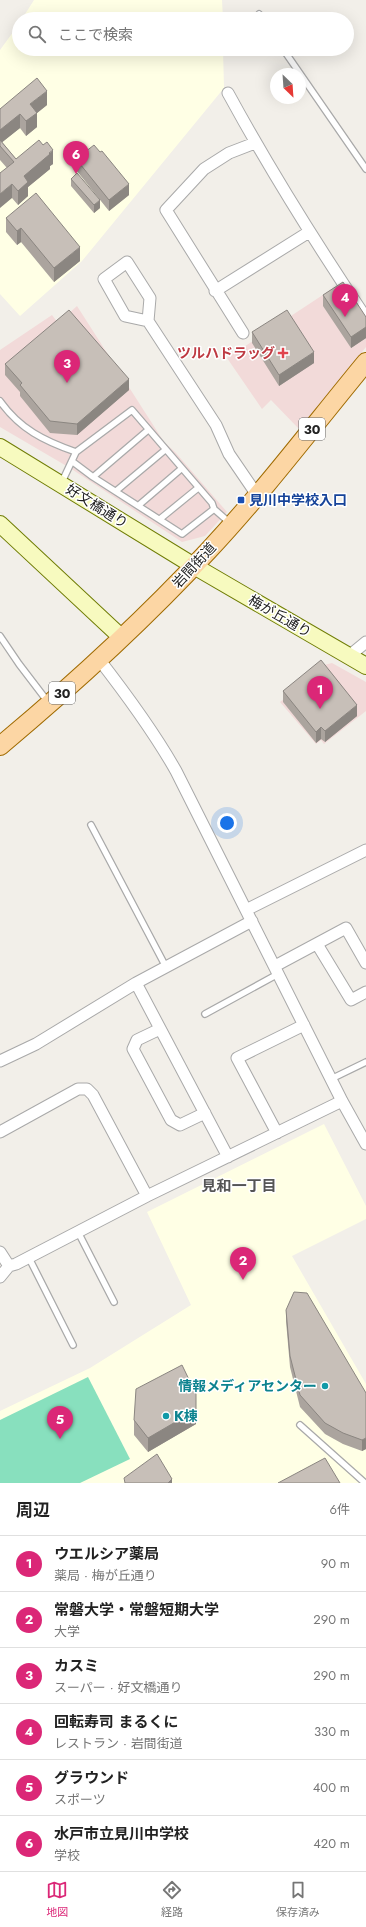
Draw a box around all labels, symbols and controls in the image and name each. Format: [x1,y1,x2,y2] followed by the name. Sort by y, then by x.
[12,12,354,56] search box
[26,23,48,45] icon: search
[58,24,133,46] text: ここで検索
[270,68,306,104] north arrow
[63,141,89,174] pin: 6
[332,284,358,317] pin: 4
[177,343,275,363] place label: ツルハドラッグ
[278,348,288,358] marker: ツルハドラッグ
[54,350,80,383] pin: 3
[299,418,325,440] road number: 30
[62,479,132,533] street label: 好文橋通り
[249,490,347,510] place label: 見川中学校入口
[236,495,246,505] marker: 見川中学校入口
[168,538,220,592] street label: 岩間街道
[245,590,315,642] street label: 梅が丘通り
[307,676,333,709] pin: 1
[49,682,75,704] road number: 30
[217,813,237,833] your location
[201,1175,277,1197] district label: 見和一丁目
[230,1247,256,1280] pin: 2
[178,1376,317,1396] place label: 情報メディアセンター
[320,1381,330,1391] marker: 情報メディアセンター
[47,1406,73,1439] pin: 5
[174,1406,198,1426] place label: K棟
[161,1411,171,1421] marker: K棟
[16,1498,50,1522] text: 周辺
[330,1500,350,1519] text: 6件
[54,1543,159,1565] text: ウエルシア薬局
[26,1554,32,1573] text: 1
[321,1554,350,1573] text: 90 m
[54,1566,157,1585] text: 薬局 · 梅が丘通り
[54,1599,219,1621] text: 常磐大学・常磐短期大学
[25,1610,33,1629] text: 2
[313,1610,350,1629] text: 290 m
[54,1622,80,1641] text: 大学
[54,1655,99,1677] text: カスミ
[25,1666,33,1685] text: 3
[313,1666,350,1685] text: 290 m
[54,1678,183,1697] text: スーパー · 好文橋通り
[54,1711,179,1733] text: 回転寿司 まるくに
[24,1722,34,1741] text: 4
[314,1722,350,1741] text: 330 m
[54,1734,183,1753] text: レストラン · 岩間街道
[54,1767,129,1789] text: グラウンド
[25,1778,33,1797] text: 5
[313,1778,350,1797] text: 400 m
[54,1790,106,1809] text: スポーツ
[54,1823,189,1845] text: 水戸市立見川中学校
[25,1834,33,1853] text: 6
[313,1834,350,1853] text: 420 m
[54,1846,80,1865] text: 学校
[46,1879,68,1920] tab: 地図
[161,1879,183,1920] tab: 経路
[276,1879,320,1920] tab: 保存済み

